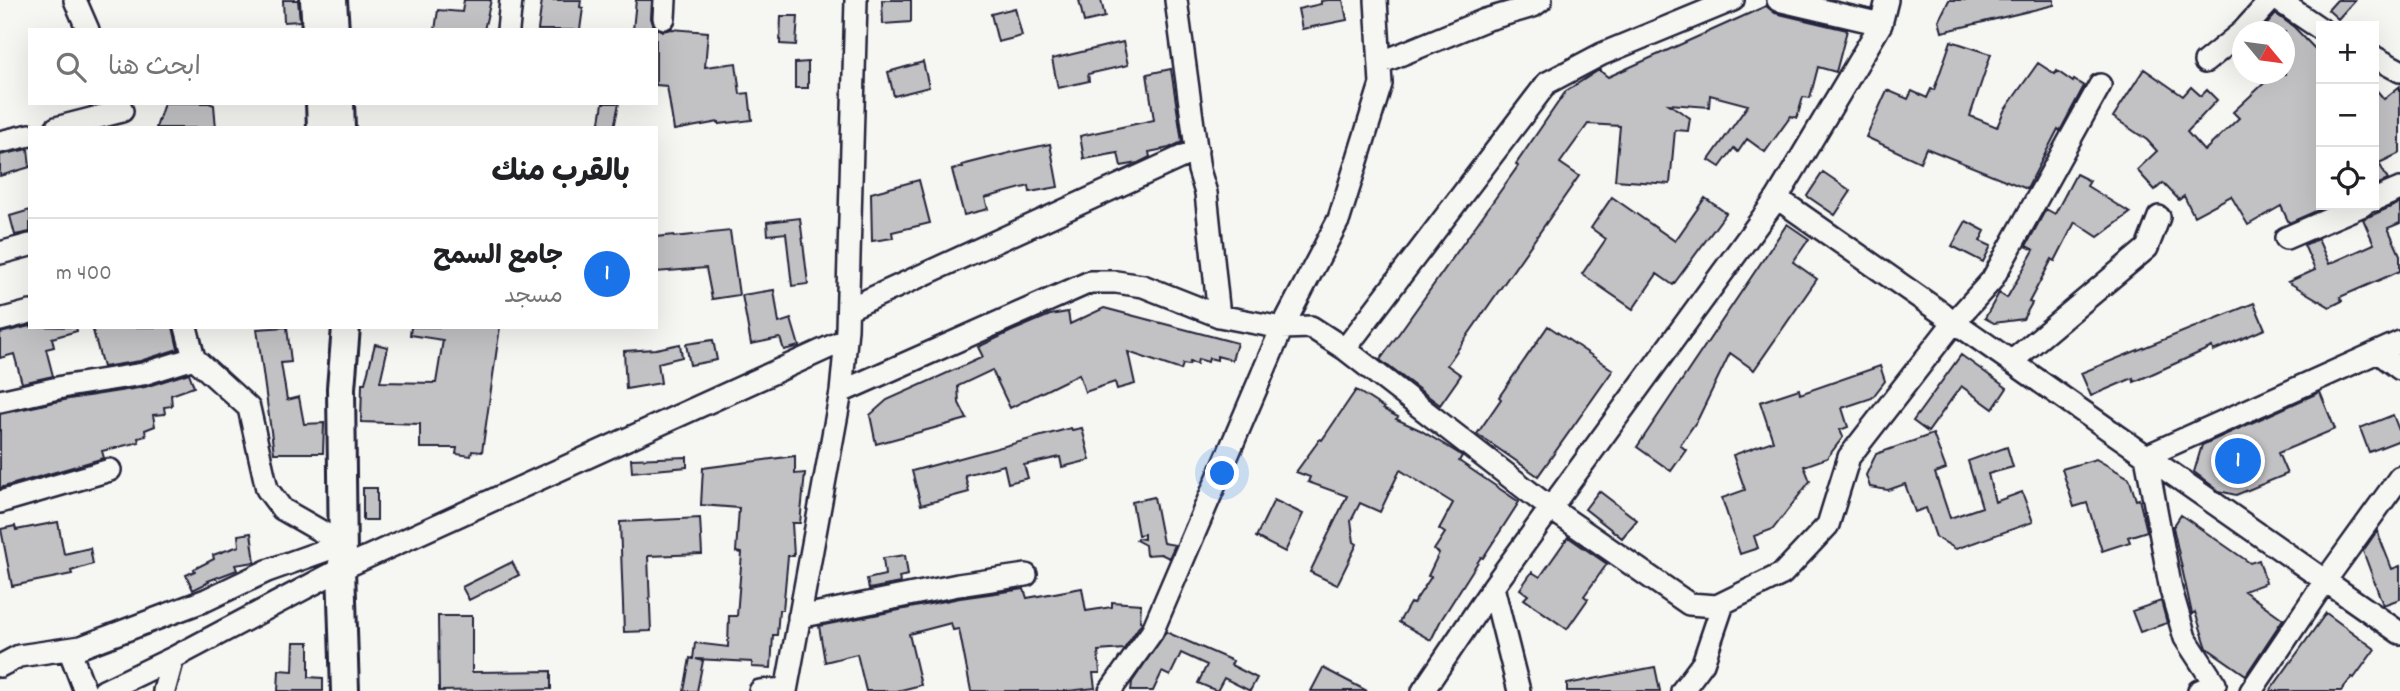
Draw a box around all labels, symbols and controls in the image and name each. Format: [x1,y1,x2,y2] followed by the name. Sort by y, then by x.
[2232,21,2295,84] north arrow
[2316,21,2379,210] map controls
[2316,21,2379,84] button: +
[28,28,658,105] search box
[52,48,90,86] icon: search
[108,50,201,87] text: ابحث هنا
[2316,84,2379,147] button: −
[2316,147,2379,210] button: locate
[492,153,630,196] text: بالقرب منك
[433,239,563,276] text: جامع السمح
[56,258,112,291] text: 400 m
[604,258,610,291] text: 1
[504,281,563,314] text: مسجد
[2215,435,2261,487] pin: 1
[1205,456,1239,490] your location

